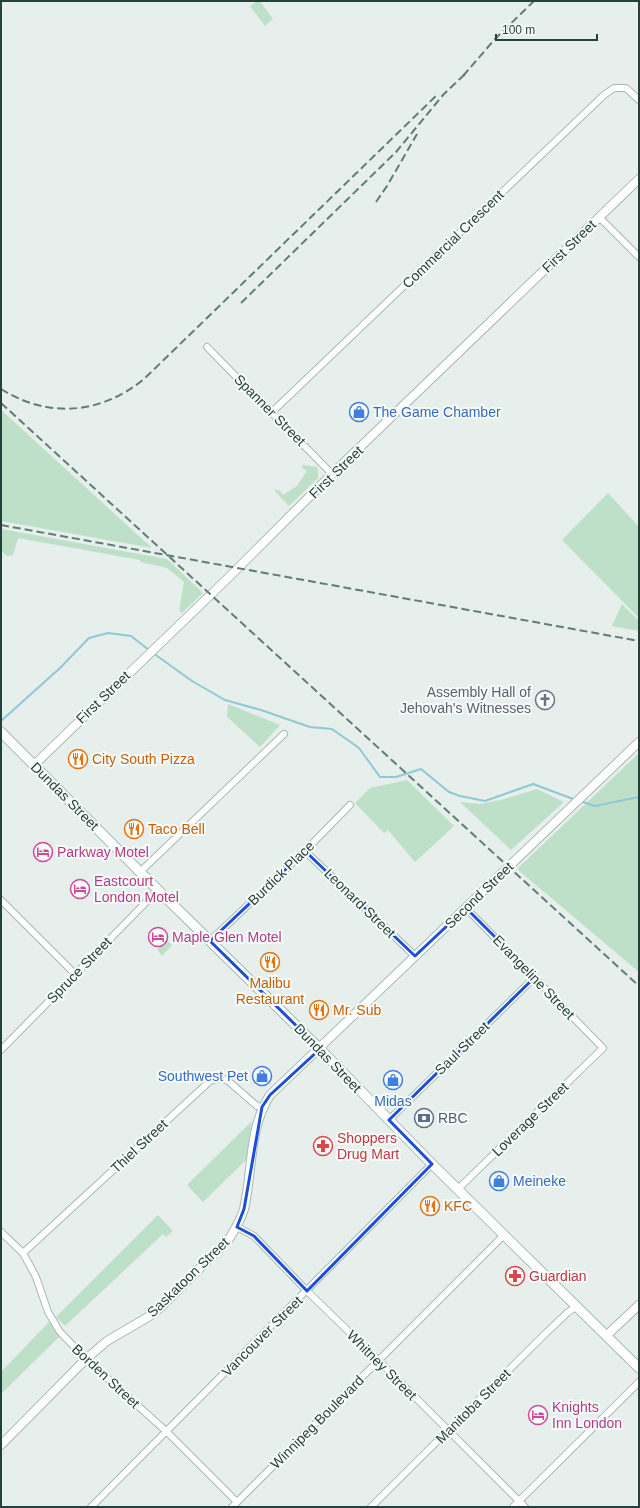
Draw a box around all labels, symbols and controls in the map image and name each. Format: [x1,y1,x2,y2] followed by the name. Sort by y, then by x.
[496,16,597,42] scale bar
[502,23,535,37] text: 100 m
[399,186,507,292] street label: Commercial Crescent
[539,216,599,276] street label: First Street
[231,371,309,449] street label: Spanner Street
[348,401,370,423] shop icon: The Game Chamber
[373,404,501,420] place label: The Game Chamber
[306,442,366,502] street label: First Street
[73,667,133,727] street label: First Street
[400,684,531,716] place label: Assembly Hall of Jehovah's Witnesses
[534,689,556,711] church icon: Assembly Hall of Jehovah's Witnesses
[67,748,89,770] restaurant icon: City South Pizza
[92,751,195,767] place label: City South Pizza
[28,759,102,833] street label: Dundas Street
[123,818,145,840] restaurant icon: Taco Bell
[148,821,205,837] place label: Taco Bell
[245,837,317,908] street label: Burdick Place
[32,841,54,863] hotel icon: Parkway Motel
[57,844,149,860] place label: Parkway Motel
[442,858,517,932] street label: Second Street
[321,865,399,941] street label: Leonard Street
[94,873,179,905] place label: Eastcourt London Motel
[69,878,91,900] hotel icon: Eastcourt London Motel
[147,926,169,948] hotel icon: Maple Glen Motel
[172,929,282,945] place label: Maple Glen Motel
[490,932,578,1022] street label: Evangeline Street
[44,934,115,1006] street label: Spruce Street
[259,951,281,973] restaurant icon: Malibu Restaurant
[236,975,304,1007] place label: Malibu Restaurant
[308,999,330,1021] restaurant icon: Mr. Sub
[333,1002,381,1018] place label: Mr. Sub
[432,1018,493,1078] street label: Saul Street
[291,1020,365,1096] street label: Dundas Street
[251,1065,273,1087] shop icon: Southwest Pet
[158,1068,248,1084] place label: Southwest Pet
[382,1069,404,1091] shop icon: Midas
[489,1079,571,1159] street label: Loverage Street
[374,1093,412,1109] place label: Midas
[413,1107,435,1129] bank icon: RBC
[438,1110,468,1126] place label: RBC
[107,1116,171,1176] street label: Thiel Street
[337,1130,399,1162] place label: Shoppers Drug Mart
[312,1135,334,1157] pharmacy icon: Shoppers Drug Mart
[488,1170,510,1192] shop icon: Meineke
[513,1173,566,1189] place label: Meineke
[419,1195,441,1217] restaurant icon: KFC
[444,1198,472,1214] place label: KFC
[144,1234,232,1320] street label: Saskatoon Street
[504,1265,526,1287] pharmacy icon: Guardian
[529,1268,587,1284] place label: Guardian
[218,1292,306,1380] street label: Vancouver Street
[344,1327,420,1403] street label: Whitney Street
[69,1341,143,1411] street label: Borden Street
[432,1365,514,1447] street label: Manitoba Street
[267,1372,367,1472] street label: Winnipeg Boulevard
[552,1399,622,1431] place label: Knights Inn London
[527,1404,549,1426] hotel icon: Knights Inn London

